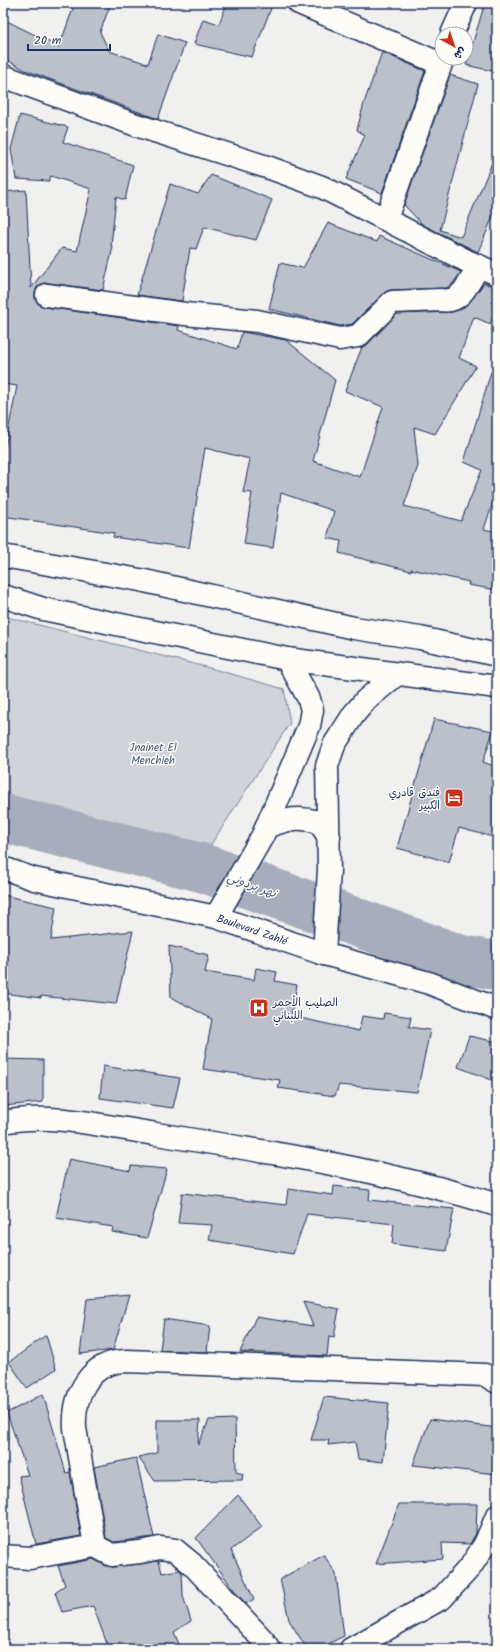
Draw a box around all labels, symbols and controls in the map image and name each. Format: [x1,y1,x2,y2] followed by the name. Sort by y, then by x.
[28,26,110,52] scale bar
[434,26,474,66] north arrow
[34,31,62,50] text: 20 m
[449,42,470,64] text: ش
[129,739,177,770] park label: Jnainet El Menchieh
[389,784,440,815] place label: فندق قادري الكبير
[443,787,465,809] hotel icon: فندق قادري الكبير
[224,868,281,905] water label: نهر بردوني
[214,910,291,951] street label: Boulevard Zahlé
[272,994,338,1026] place label: الصليب الأحمر اللبناني
[248,997,270,1019] hospital icon: الصليب الأحمر اللبناني

